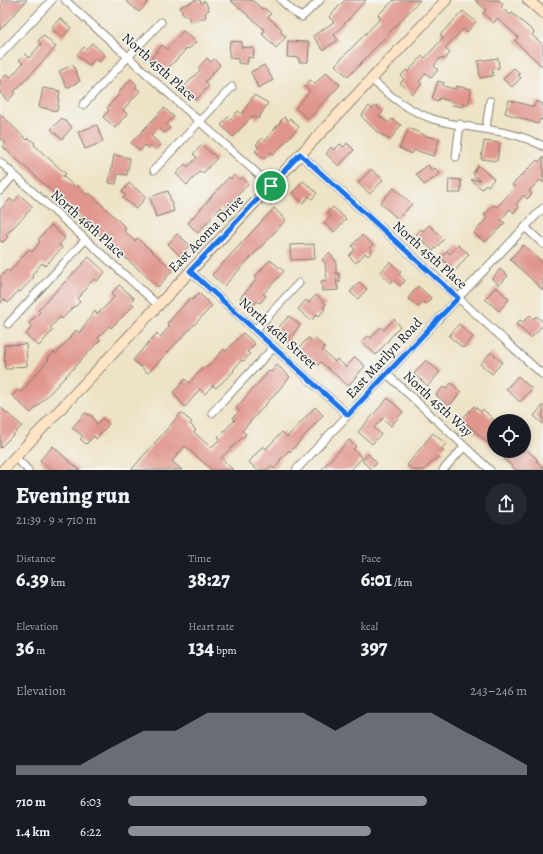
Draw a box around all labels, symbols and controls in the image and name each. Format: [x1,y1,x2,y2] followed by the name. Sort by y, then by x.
[118,29,200,105] street label: North 45th Place
[254,169,288,203] pin
[260,175,282,197] icon: arrive
[47,185,129,263] street label: North 46th Place
[164,191,248,277] street label: East Acoma Drive
[389,217,471,293] street label: North 45th Place
[235,293,321,373] street label: North 46th Street
[341,313,427,403] street label: East Marilyn Road
[399,367,477,442] street label: North 45th Way
[487,414,531,458] map controls
[487,414,531,458] button: locate
[16,481,130,511] text: Evening run
[485,483,527,525] button: share
[16,511,97,528] text: 21:39 · 9 × 710 m
[16,551,55,566] text: Distance
[188,551,211,566] text: Time
[361,551,381,566] text: Pace
[16,566,49,593] text: 6.39
[188,566,230,593] text: 38:27
[361,566,392,593] text: 6:01
[49,575,65,590] text: km
[392,575,412,590] text: /km
[16,619,58,634] text: Elevation
[188,619,234,634] text: Heart rate
[361,619,378,634] text: kcal
[16,634,34,661] text: 36
[188,634,214,661] text: 134
[361,634,387,661] text: 397
[34,643,46,658] text: m
[214,643,237,658] text: bpm
[16,682,66,699] text: Elevation
[470,682,527,699] text: 243–246 m
[16,793,46,810] text: 710 m
[80,793,101,810] text: 6:03
[16,823,50,840] text: 1.4 km
[80,823,101,840] text: 6:22

